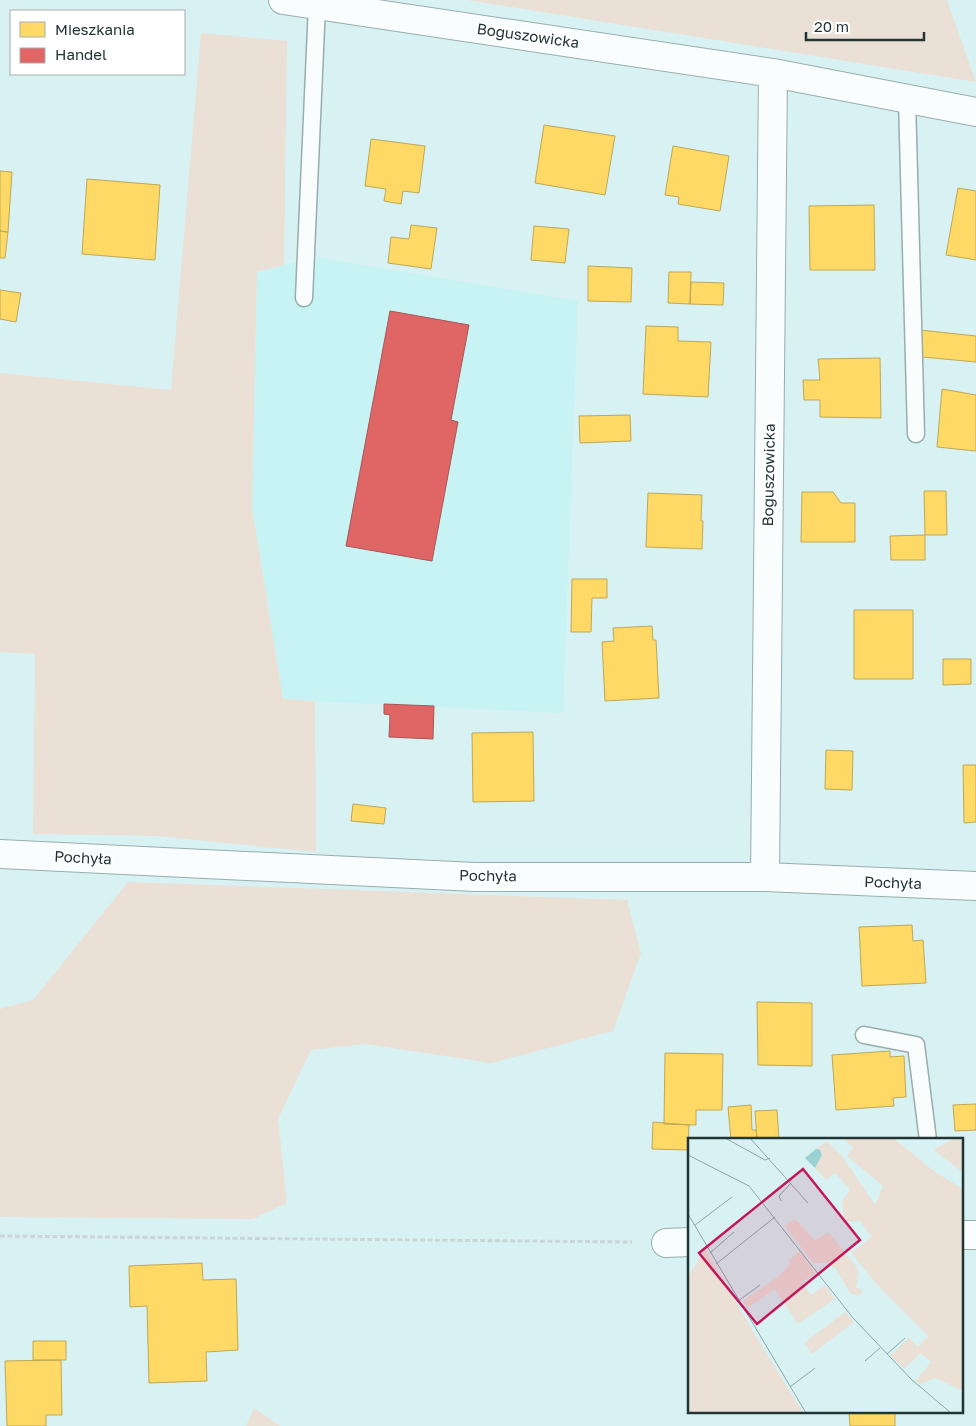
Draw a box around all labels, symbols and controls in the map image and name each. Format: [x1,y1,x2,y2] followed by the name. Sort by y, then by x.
[10,10,185,75] legend
[806,10,924,42] scale bar
[814,17,849,35] text: 20 m
[476,19,580,51] street label: Boguszowicka
[55,20,135,38] text: Mieszkania
[55,45,107,63] text: Handel
[758,423,778,527] street label: Boguszowicka
[54,847,112,868] street label: Pochyła
[459,865,517,885] street label: Pochyła
[864,872,922,892] street label: Pochyła
[688,1138,964,1414] inset map

